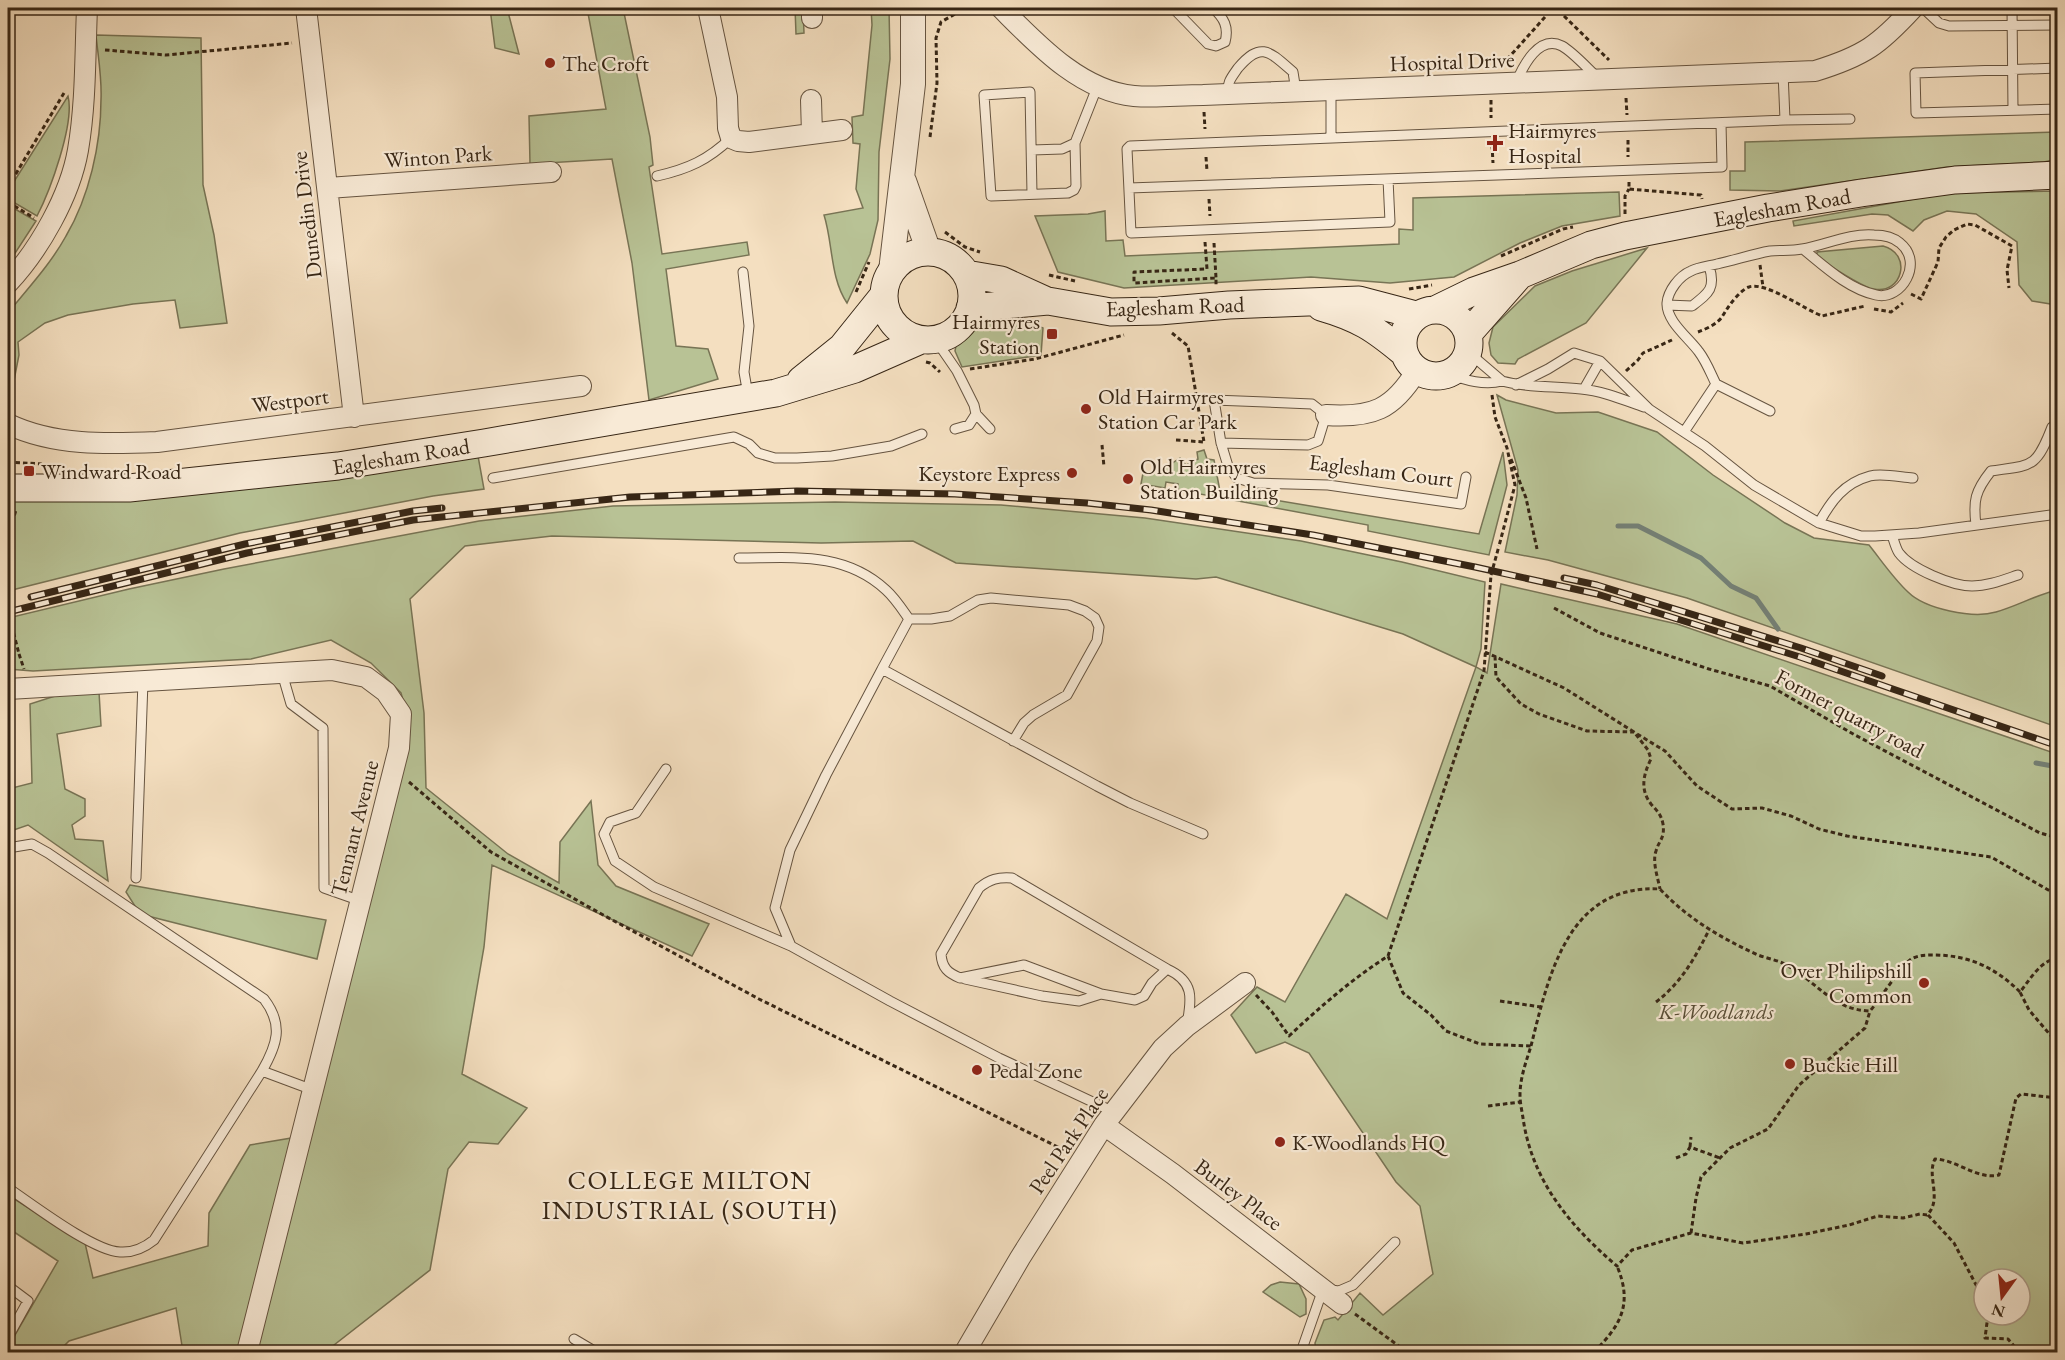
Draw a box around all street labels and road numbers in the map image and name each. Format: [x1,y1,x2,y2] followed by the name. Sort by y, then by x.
[1389,45,1515,78] street label: Hospital Drive
[383,138,494,175] street label: Winton Park
[284,149,329,280] street label: Dunedin Drive
[1711,181,1854,234] street label: Eaglesham Road
[1105,290,1246,323] street label: Eaglesham Road
[250,381,330,420] street label: Westport
[330,431,473,482] street label: Eaglesham Road
[1307,447,1455,494] street label: Eaglesham Court
[1770,662,1930,765] street label: Former quarry road
[324,757,385,899] street label: Tennant Avenue
[1022,1081,1115,1199] street label: Peel Park Place
[1189,1152,1289,1237] street label: Burley Place

